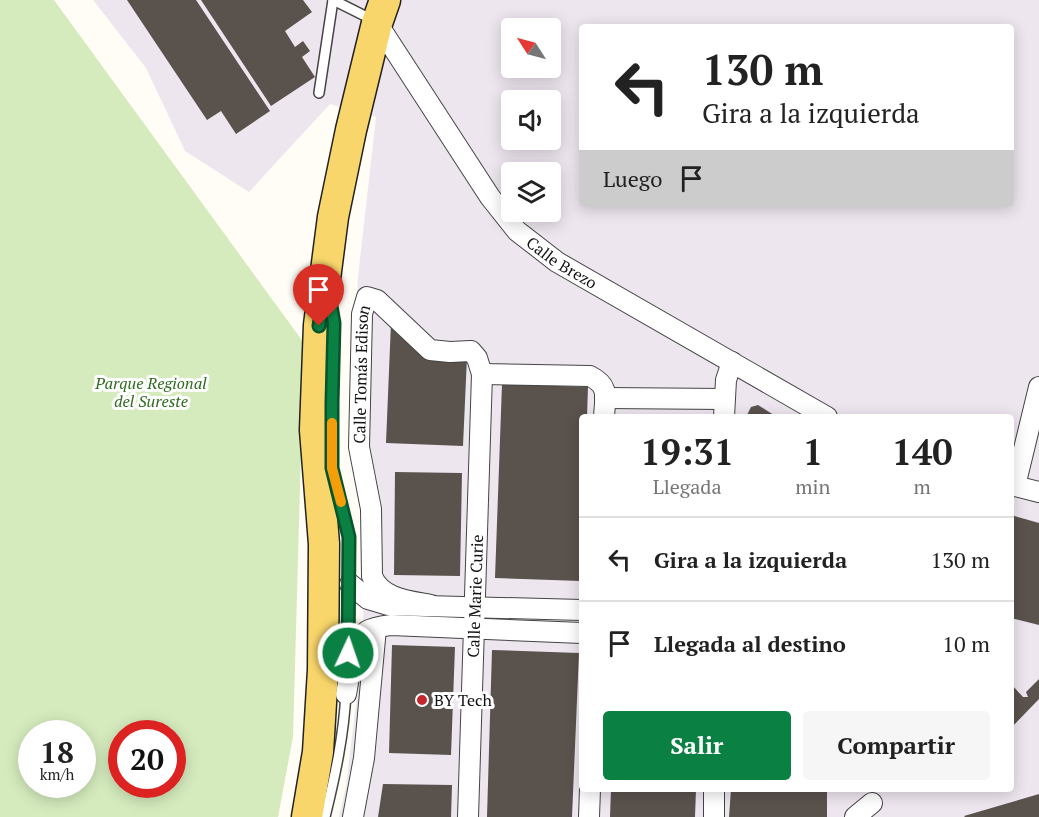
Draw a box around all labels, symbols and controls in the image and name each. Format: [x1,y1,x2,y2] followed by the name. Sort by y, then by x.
[501,18,561,78] north arrow
[501,18,561,222] map controls
[702,41,823,97] text: 130 m
[603,48,681,126] icon: left
[501,90,561,150] button: sound
[702,95,920,131] text: Gira a la izquierda
[501,162,561,222] button: layers
[675,162,708,195] icon: arrive
[603,164,663,193] text: Luego
[522,231,601,294] street label: Calle Brezo
[293,264,344,326] pin
[302,273,335,306] icon: arrive
[348,302,375,444] street label: Calle Tomás Edison
[94,372,207,412] park label: Parque Regional del Sureste
[640,428,734,475] text: 19:31
[803,428,823,475] text: 1
[892,428,953,475] text: 140
[653,473,722,500] text: Llegada
[795,473,830,500] text: min
[914,473,931,500] text: m
[462,534,488,658] street label: Calle Marie Curie
[603,543,636,576] icon: left
[654,545,847,574] text: Gira a la izquierda
[930,545,990,574] text: 130 m
[316,621,380,685] position arrow
[603,627,636,660] icon: arrive
[654,629,846,658] text: Llegada al destino
[942,629,990,658] text: 10 m
[434,689,492,711] place label: BY Tech
[415,693,429,707] marker: BY Tech
[603,711,791,780] button: Salir
[803,711,990,780] button: Compartir
[108,720,186,798] speed limit sign: 20
[40,732,74,772] text: 18
[40,764,74,784] text: km/h

